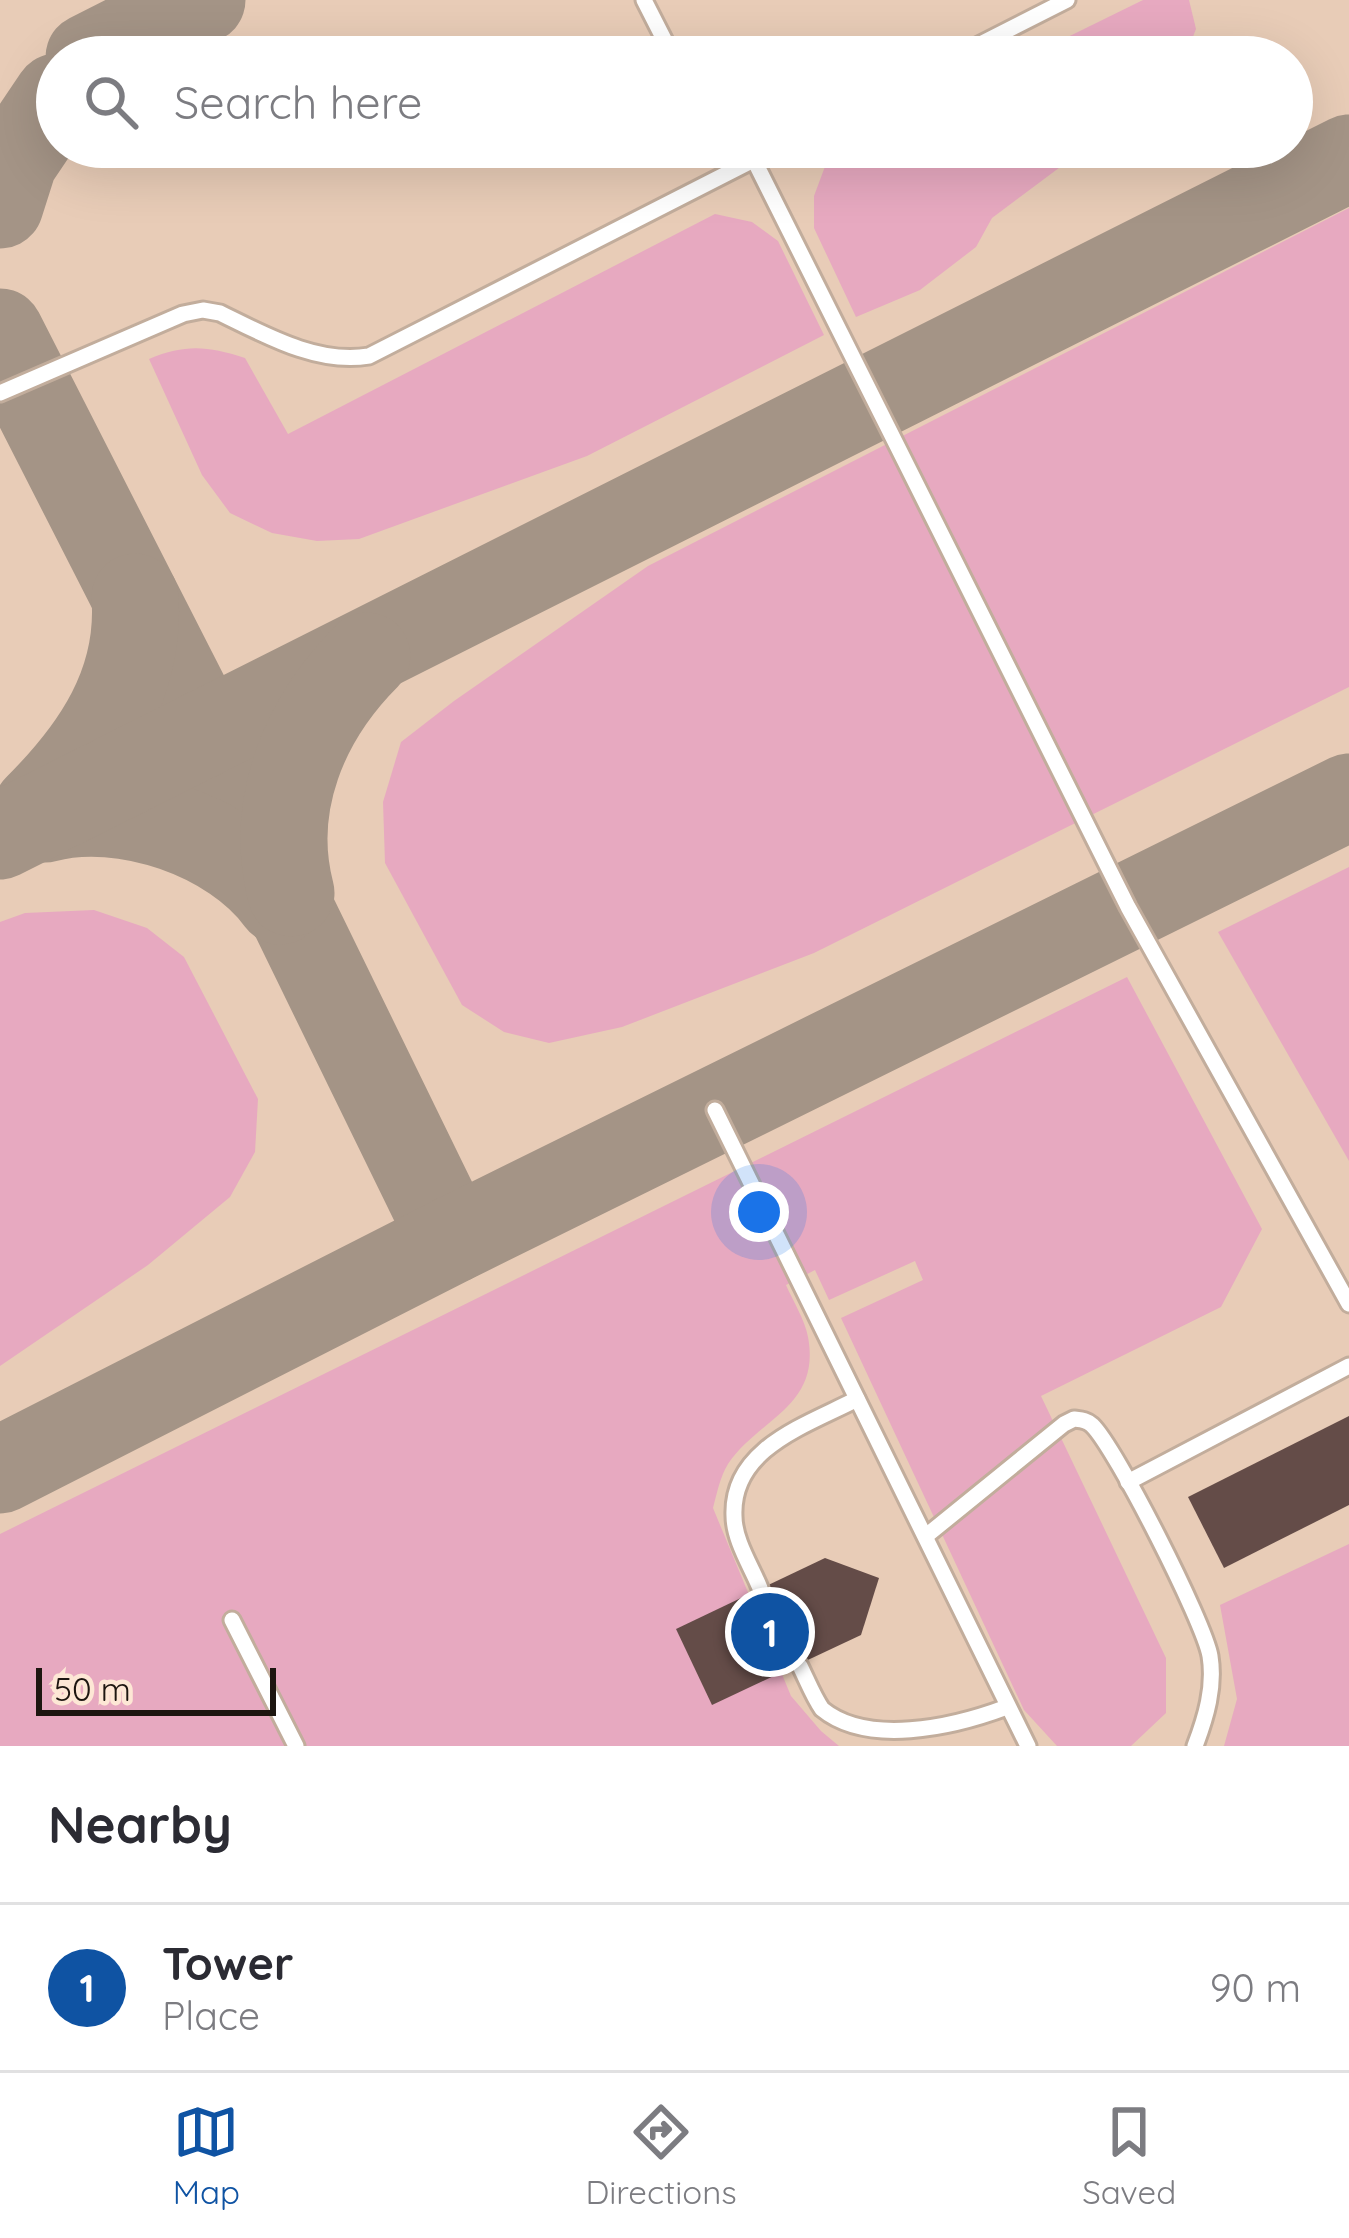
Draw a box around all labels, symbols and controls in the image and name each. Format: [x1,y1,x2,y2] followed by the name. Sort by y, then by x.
[36,36,1313,168] search box
[78,69,144,135] icon: search
[174,74,422,130] text: Search here
[729,1182,789,1242] your location
[731,1587,809,1677] pin: 1
[36,1662,276,1715] scale bar
[54,1668,131,1709] text: 50 m
[48,1792,232,1856] text: Nearby
[162,1935,294,1991] text: Tower
[79,1963,95,2012] text: 1
[1210,1963,1301,2012] text: 90 m
[162,1991,260,2040] text: Place
[173,2099,240,2212] tab: Map
[585,2099,737,2212] tab: Directions
[1082,2099,1176,2212] tab: Saved

